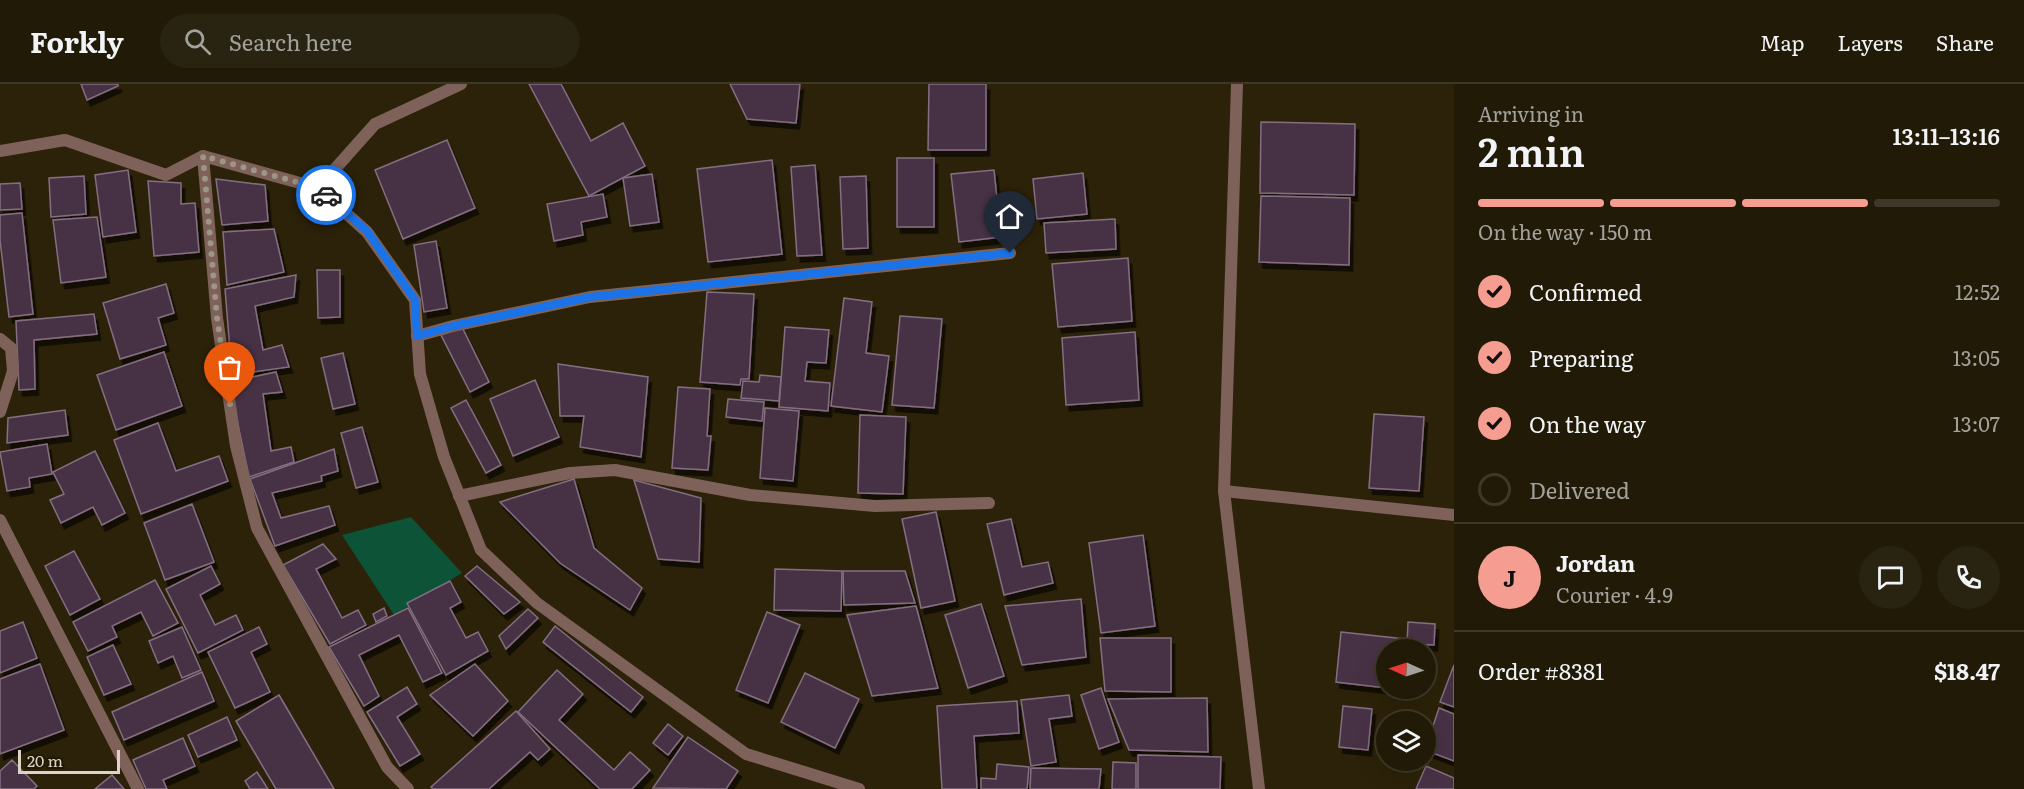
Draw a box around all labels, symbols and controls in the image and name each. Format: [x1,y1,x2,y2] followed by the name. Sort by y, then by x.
[160,14,580,68] search box
[30,20,124,62] text: Forkly
[181,25,214,58] icon: search
[229,25,352,58] text: Search here
[1760,26,1805,57] text: Map
[1838,26,1903,57] text: Layers
[1936,26,1994,57] text: Share
[1478,98,1584,128] text: Arriving in
[1893,119,2000,152] text: 13:11–13:16
[1478,121,1585,179] text: 2 min
[296,165,356,225] courier
[310,179,343,212] icon: car
[984,191,1035,253] pin
[993,200,1026,233] icon: home
[1478,216,1652,246] text: On the way · 150 m
[1478,275,1511,308] icon: check
[1529,275,1642,308] text: Confirmed
[1955,276,2000,306] text: 12:52
[1478,341,1511,374] icon: check
[1529,341,1633,374] text: Preparing
[204,342,255,404] pin
[1953,342,2000,372] text: 13:05
[213,351,246,384] icon: bag
[1478,407,1511,440] icon: check
[1529,407,1646,440] text: On the way
[1953,408,2000,438] text: 13:07
[1529,473,1630,506] text: Delivered
[1556,546,1635,579] text: Jordan
[1859,546,1922,609] button: chat
[1937,546,2000,609] button: phone
[1503,561,1516,594] text: J
[1556,579,1673,609] text: Courier · 4.9
[1376,639,1436,699] north arrow
[1376,639,1436,771] map controls
[1478,654,1604,687] text: Order #8381
[1934,654,2000,687] text: $18.47
[1376,711,1436,771] button: layers
[18,747,120,774] scale bar
[27,748,63,772] text: 20 m

